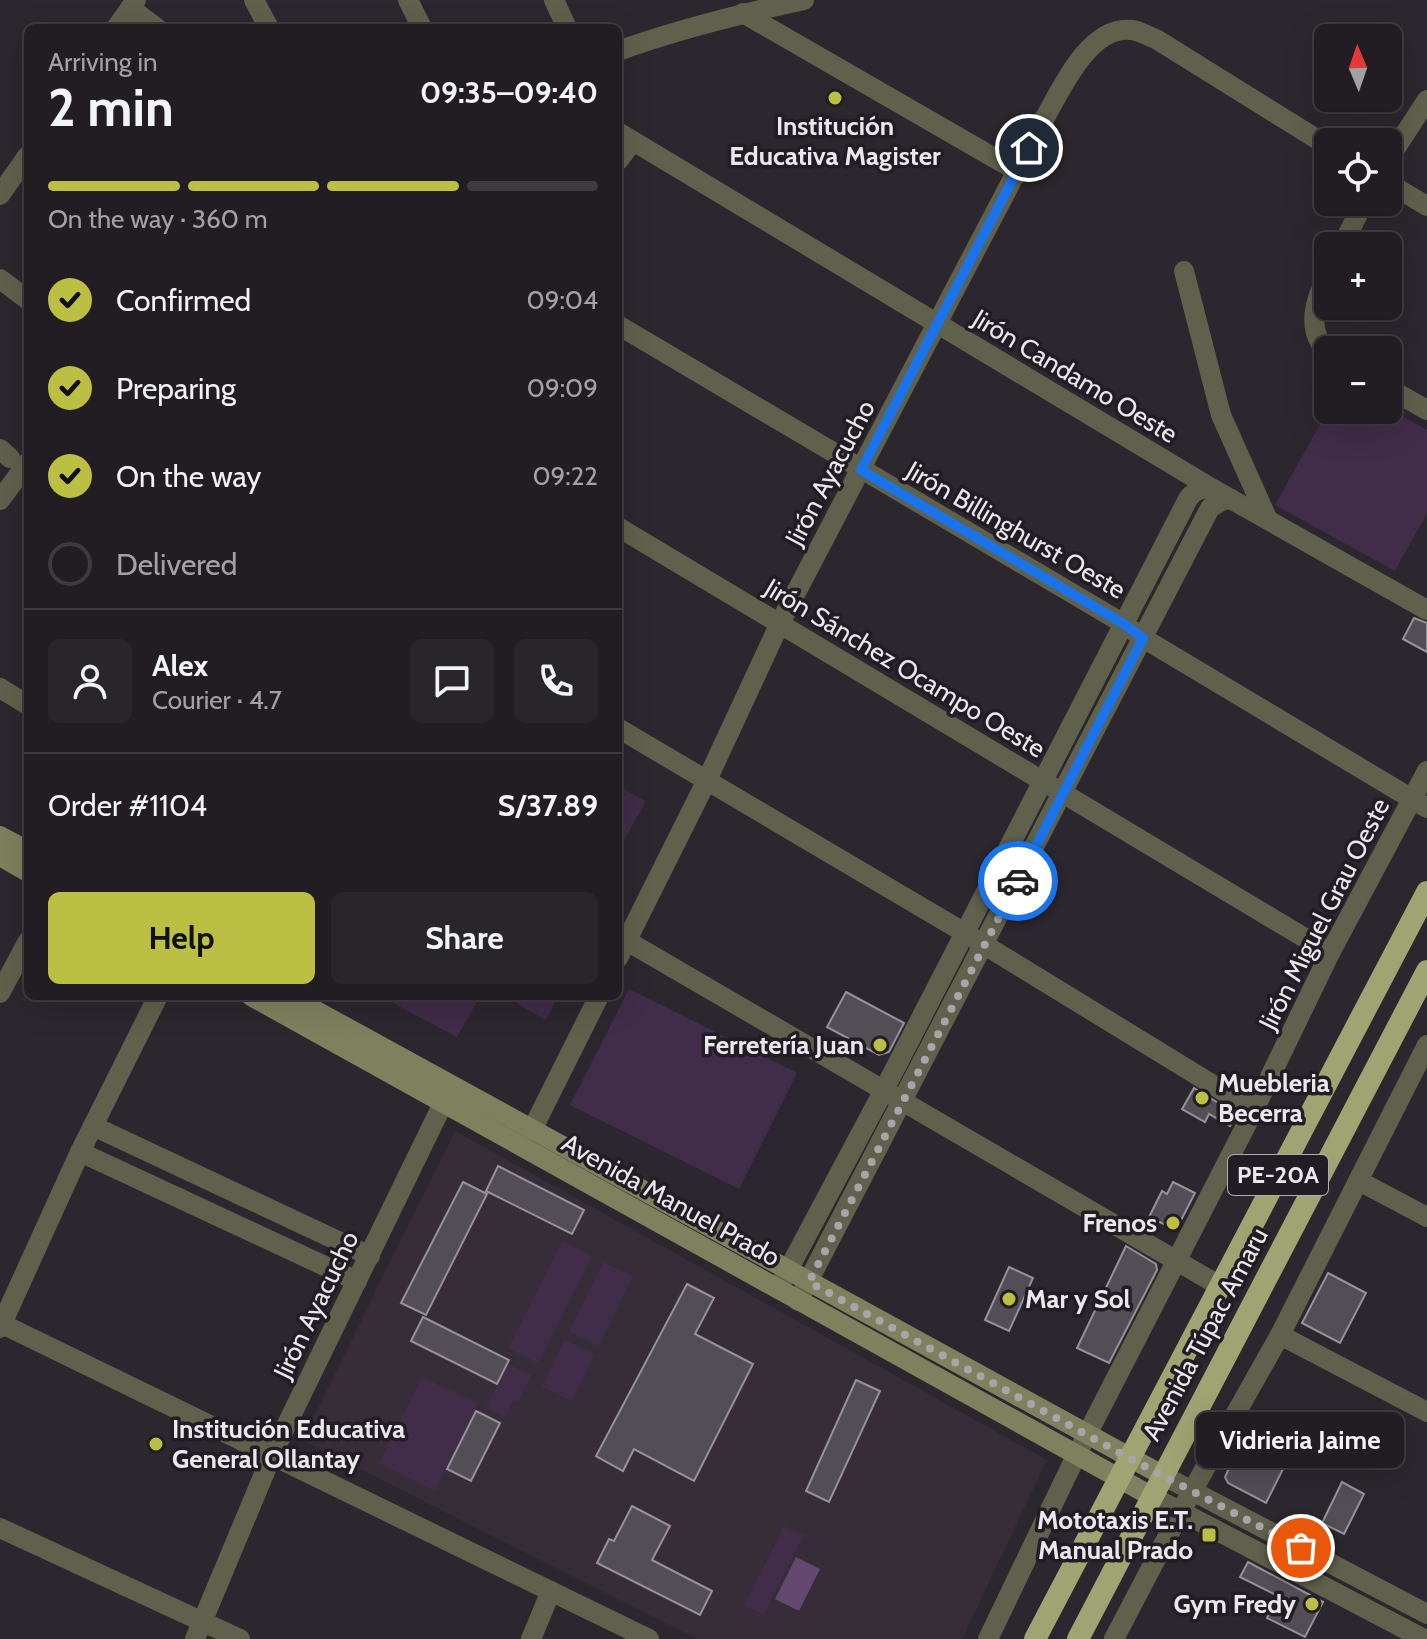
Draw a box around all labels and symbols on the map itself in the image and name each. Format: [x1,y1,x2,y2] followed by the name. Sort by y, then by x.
[1314,24,1402,112] north arrow
[826,89,844,107] marker: Institución Educativa Magister
[729,110,941,172] place label: Institución Educativa Magister
[995,114,1063,182] pin
[966,302,1183,450] street label: Jirón Candamo Oeste
[778,395,882,552] street label: Jirón Ayacucho
[900,454,1131,606] street label: Jirón Billinghurst Oeste
[758,571,1051,764] street label: Jirón Sánchez Ocampo Oeste
[1251,793,1396,1036] street label: Jirón Miguel Grau Oeste
[978,841,1058,921] courier
[703,1029,864,1061] place label: Ferretería Juan
[871,1036,889,1054] marker: Ferretería Juan
[1218,1067,1330,1129] place label: Muebleria Becerra
[1193,1089,1211,1107] marker: Muebleria Becerra
[556,1127,786,1273] street label: Avenida Manuel Prado
[1228,1155,1328,1195] road number: PE-20A
[1082,1207,1157,1239] place label: Frenos
[1164,1214,1182,1232] marker: Frenos
[1135,1222,1275,1446] street label: Avenida Túpac Amaru
[266,1226,366,1385] street label: Jirón Ayacucho
[1025,1283,1131,1315] place label: Mar y Sol
[1000,1290,1018,1308] marker: Mar y Sol
[1197,1412,1405,1468] callout: Vidrieria Jaime
[172,1413,405,1475] place label: Institución Educativa General Ollantay
[147,1435,165,1453] marker: Institución Educativa General Ollantay
[1037,1504,1193,1566] place label: Mototaxis E.T. Manual Prado
[1267,1514,1335,1582] pin
[1200,1526,1218,1544] marker: Mototaxis E.T. Manual Prado
[1173,1588,1296,1620] place label: Gym Fredy
[1303,1595,1321,1613] marker: Gym Fredy

